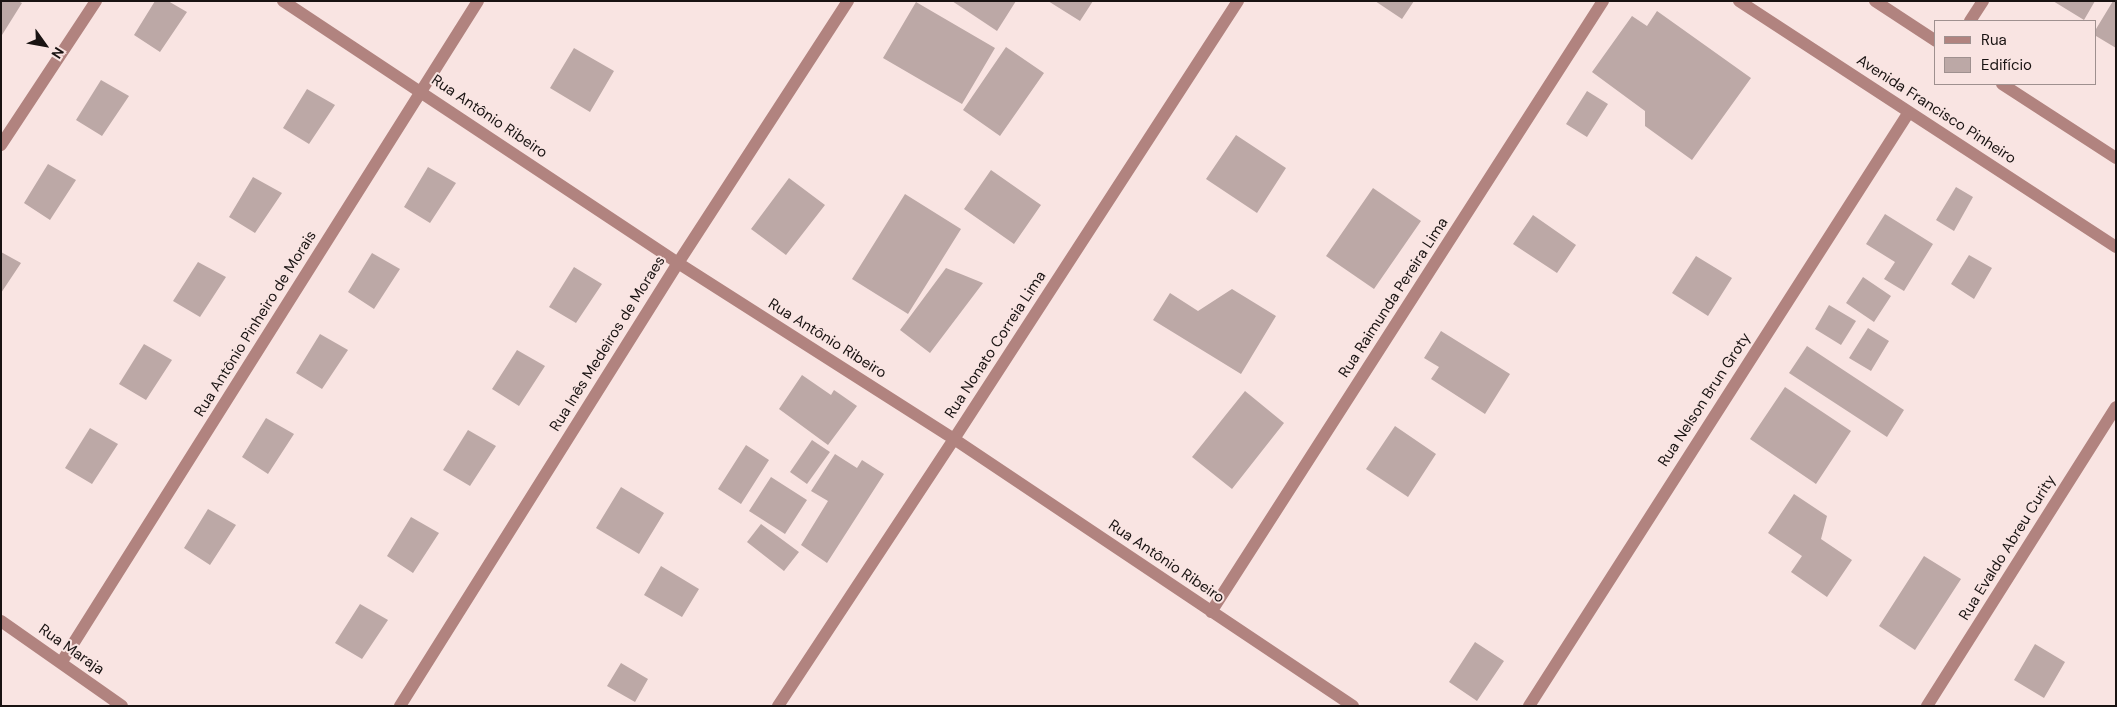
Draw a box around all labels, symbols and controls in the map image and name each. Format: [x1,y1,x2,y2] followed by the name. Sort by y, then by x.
[20,20,70,70] north arrow
[1934,20,2097,85] legend
[1981,30,2007,50] text: Rua
[47,44,68,62] text: N
[1853,52,2019,168] street label: Avenida Francisco Pinheiro
[1981,55,2032,75] text: Edifício
[428,71,550,163] street label: Rua Antônio Ribeiro
[1335,215,1453,381] street label: Rua Raimunda Pereira Lima
[191,228,321,420] street label: Rua Antônio Pinheiro de Morais
[546,253,670,435] street label: Rua Inês Medeiros de Moraes
[942,268,1050,422] street label: Rua Nonato Correia Lima
[765,295,889,383] street label: Rua Antônio Ribeiro
[1655,330,1755,470] street label: Rua Nelson Brun Groty
[1956,472,2060,624] street label: Rua Evaldo Abreu Curity
[1105,516,1227,608] street label: Rua Antônio Ribeiro
[35,621,107,679] street label: Rua Maraja

